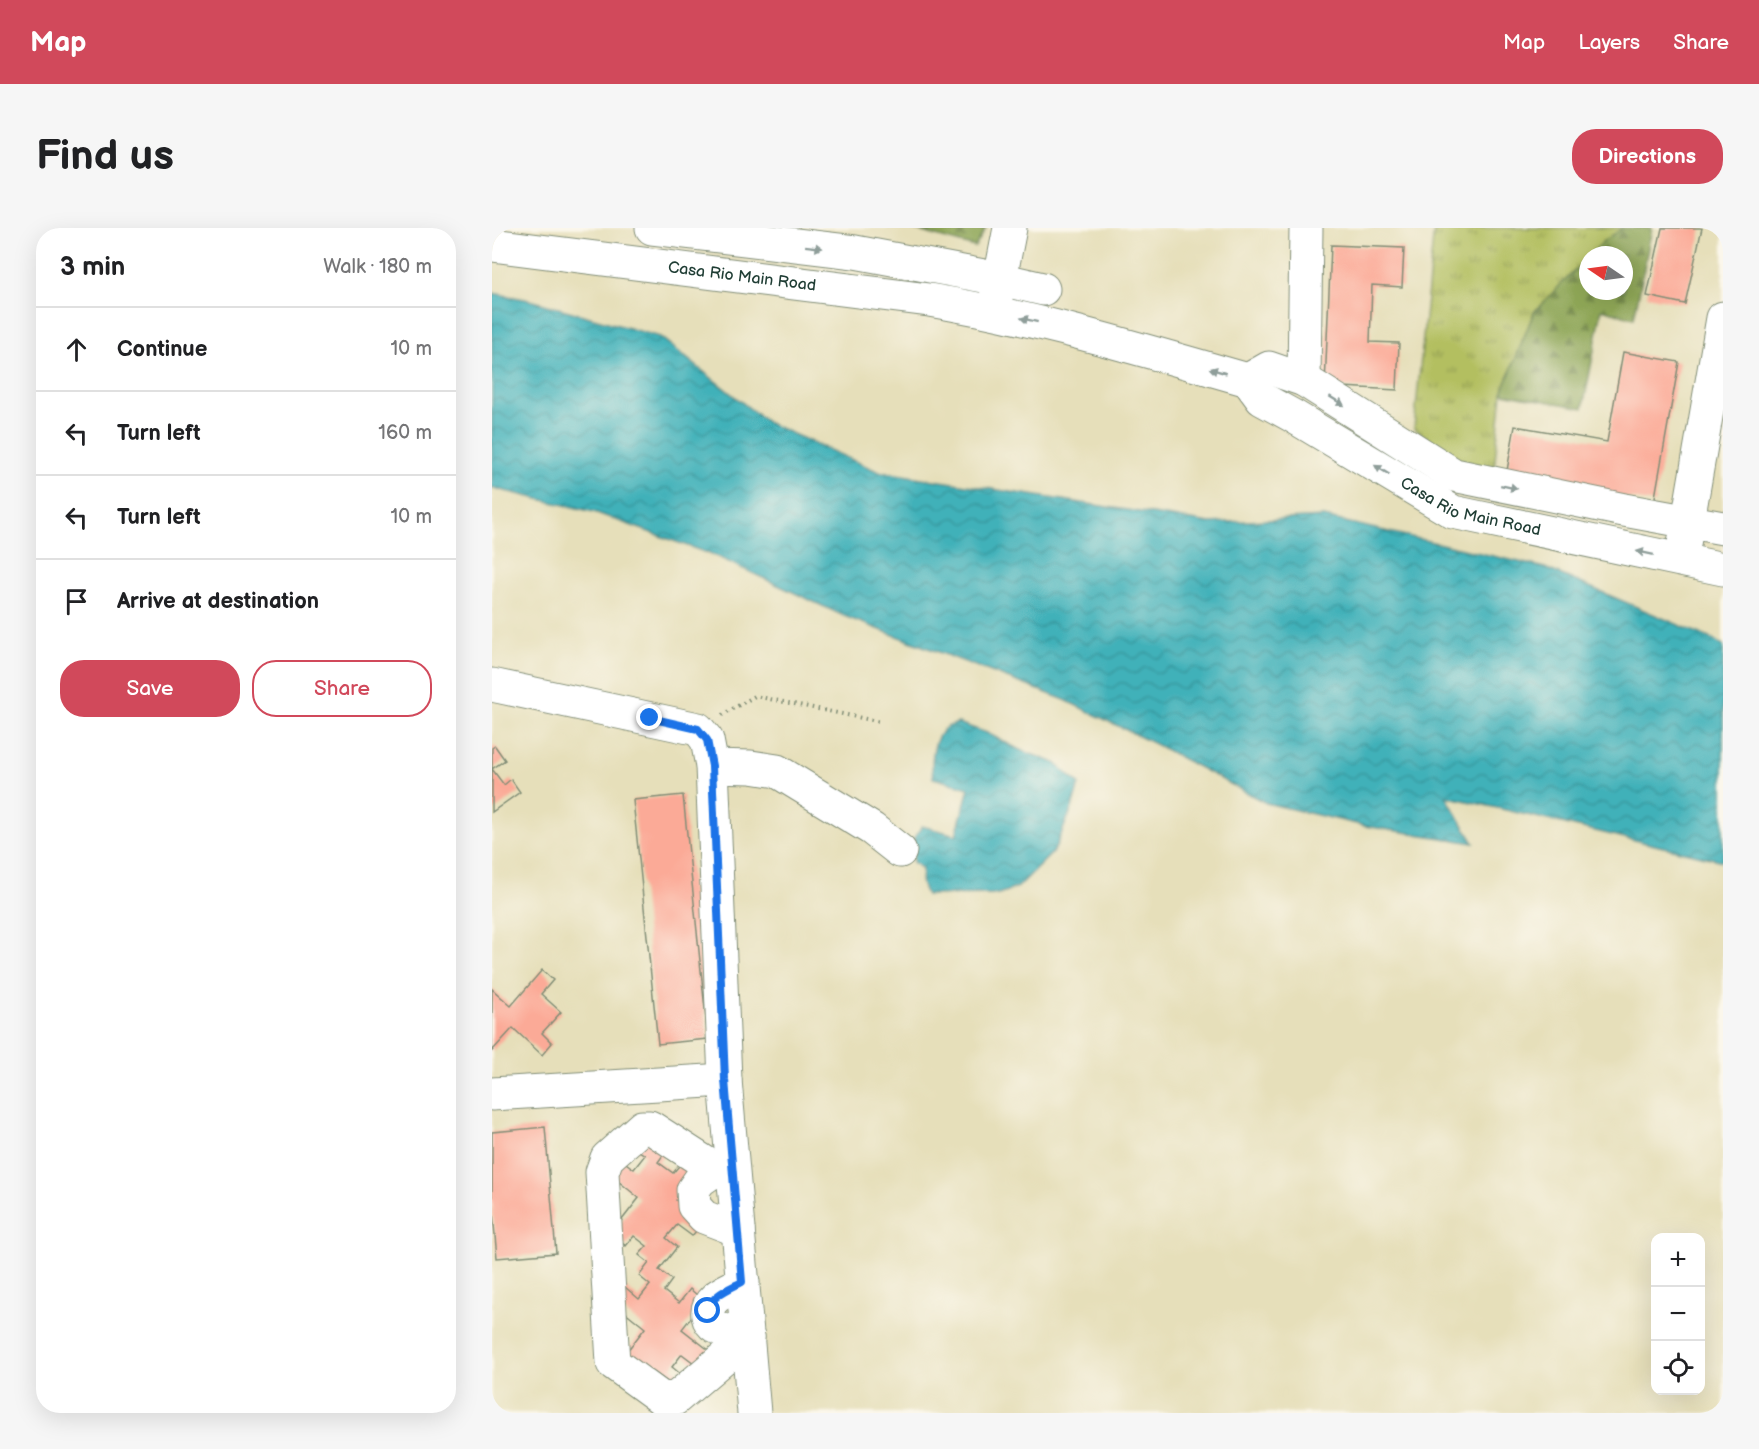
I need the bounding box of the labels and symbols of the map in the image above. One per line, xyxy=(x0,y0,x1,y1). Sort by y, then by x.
one-way arrow xyxy=(805,242,824,252)
north arrow xyxy=(1579,246,1633,300)
street label: Casa Rio Main Road xyxy=(667,258,817,295)
one-way arrow xyxy=(1020,315,1039,325)
one-way arrow xyxy=(1209,366,1227,375)
one-way arrow xyxy=(1329,395,1345,406)
one-way arrow xyxy=(1374,465,1390,476)
street label: Casa Rio Main Road xyxy=(1397,473,1542,540)
one-way arrow xyxy=(1500,483,1519,492)
one-way arrow xyxy=(1635,548,1654,557)
route end xyxy=(636,704,662,730)
route start xyxy=(694,1297,720,1323)

